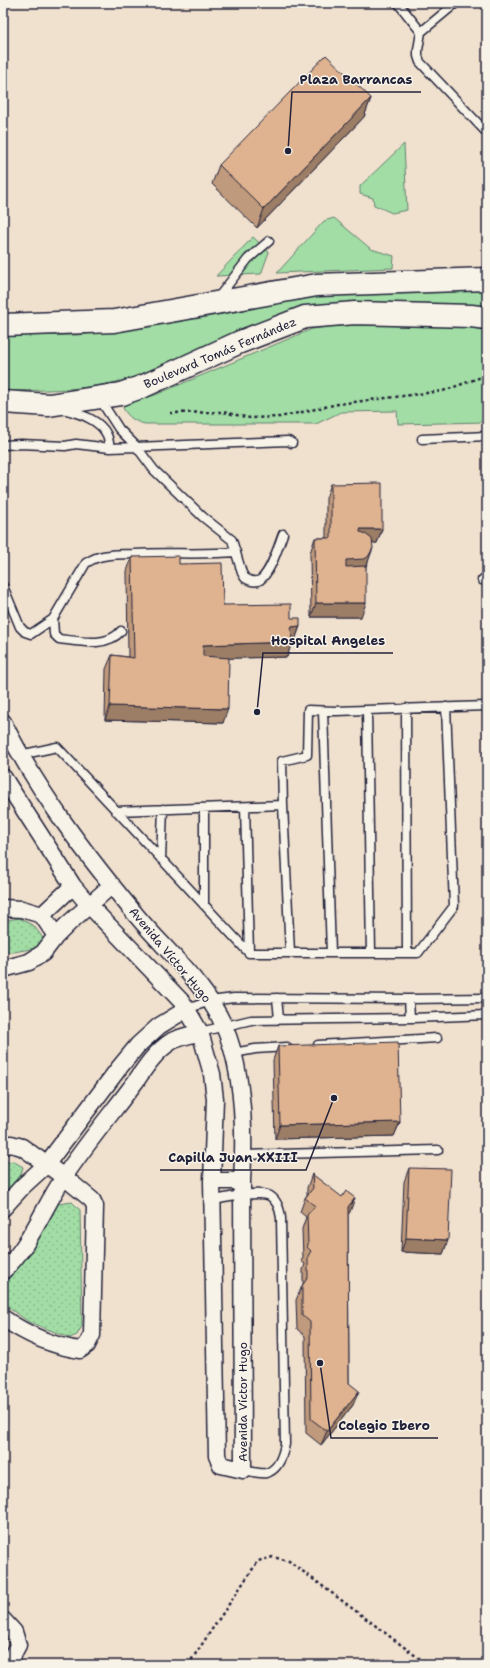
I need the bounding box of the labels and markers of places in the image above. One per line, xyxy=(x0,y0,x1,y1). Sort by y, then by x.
callout: Plaza Barrancas xyxy=(292,67,421,92)
callout: Hospital Angeles xyxy=(263,628,393,653)
callout: Capilla Juan XXIII xyxy=(160,1145,306,1170)
callout: Colegio Ibero xyxy=(331,1413,438,1438)

